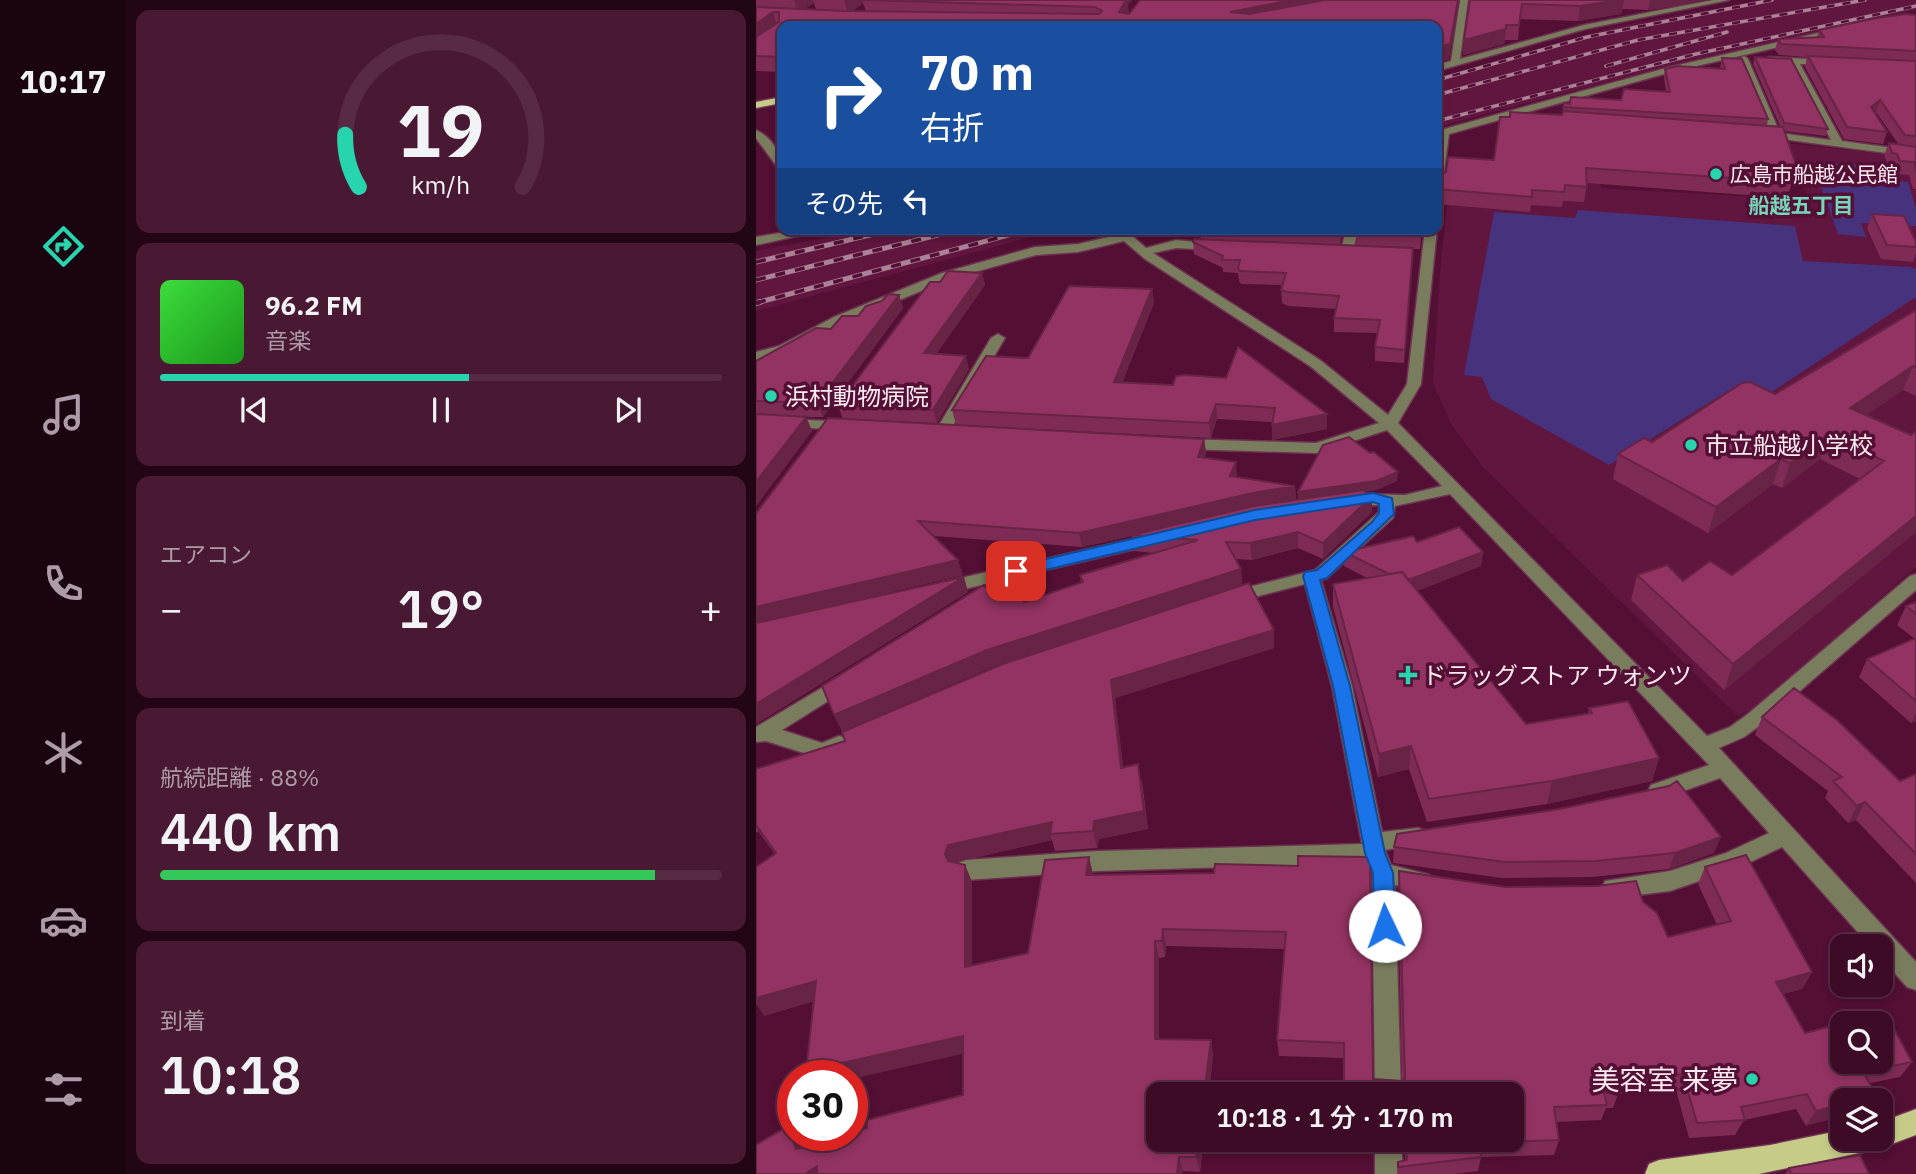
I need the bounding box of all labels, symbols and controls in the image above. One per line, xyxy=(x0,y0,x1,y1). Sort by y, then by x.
text: 70 m xyxy=(920,40,1034,103)
icon: right xyxy=(805,49,896,140)
text: 10:17 xyxy=(19,60,107,102)
text: 19 xyxy=(397,83,485,178)
text: 右折 xyxy=(920,106,984,148)
place label: 広島市船越公民館 xyxy=(1730,160,1898,188)
marker: 広島市船越公民館 xyxy=(1708,166,1724,182)
text: km/h xyxy=(412,168,470,201)
icon: left xyxy=(897,182,935,220)
text: その先 xyxy=(805,186,883,220)
district label: 船越五丁目 xyxy=(1749,191,1854,219)
icon: directions xyxy=(39,222,88,271)
text: 96.2 FM xyxy=(265,288,363,322)
text: 音楽 xyxy=(265,325,311,355)
place label: 浜村動物病院 xyxy=(785,380,929,412)
marker: 浜村動物病院 xyxy=(763,388,779,404)
icon: music xyxy=(39,390,88,439)
icon: previous xyxy=(235,391,273,429)
icon: pause xyxy=(422,391,460,429)
icon: next xyxy=(609,391,647,429)
place label: 市立船越小学校 xyxy=(1705,429,1873,461)
marker: 市立船越小学校 xyxy=(1683,437,1699,453)
text: エアコン xyxy=(160,539,252,569)
pin xyxy=(986,541,1046,601)
icon: arrive xyxy=(997,552,1035,590)
icon: phone xyxy=(39,559,88,608)
text: 19° xyxy=(398,575,484,642)
text: − xyxy=(160,584,183,633)
text: + xyxy=(699,584,722,633)
place label: ドラッグストア ウォンツ xyxy=(1422,659,1692,691)
marker: ドラッグストア ウォンツ xyxy=(1400,667,1416,683)
icon: climate xyxy=(39,728,88,777)
text: 航続距離 · 88% xyxy=(160,762,319,792)
text: 440 km xyxy=(160,798,341,865)
position arrow xyxy=(1348,889,1422,963)
icon: car xyxy=(39,896,88,945)
map controls xyxy=(1830,934,1893,1151)
button: sound xyxy=(1830,934,1893,997)
text: 到着 xyxy=(160,1005,206,1035)
button: search xyxy=(1830,1011,1893,1074)
text: 10:18 xyxy=(160,1041,301,1108)
speed limit sign: 30 xyxy=(777,1060,868,1151)
place label: 美容室 来夢 xyxy=(1591,1061,1738,1098)
icon: filters xyxy=(39,1065,88,1114)
marker: 美容室 来夢 xyxy=(1744,1071,1760,1087)
button: layers xyxy=(1830,1088,1893,1151)
text: 10:18 · 1 分 · 170 m xyxy=(1216,1100,1454,1134)

